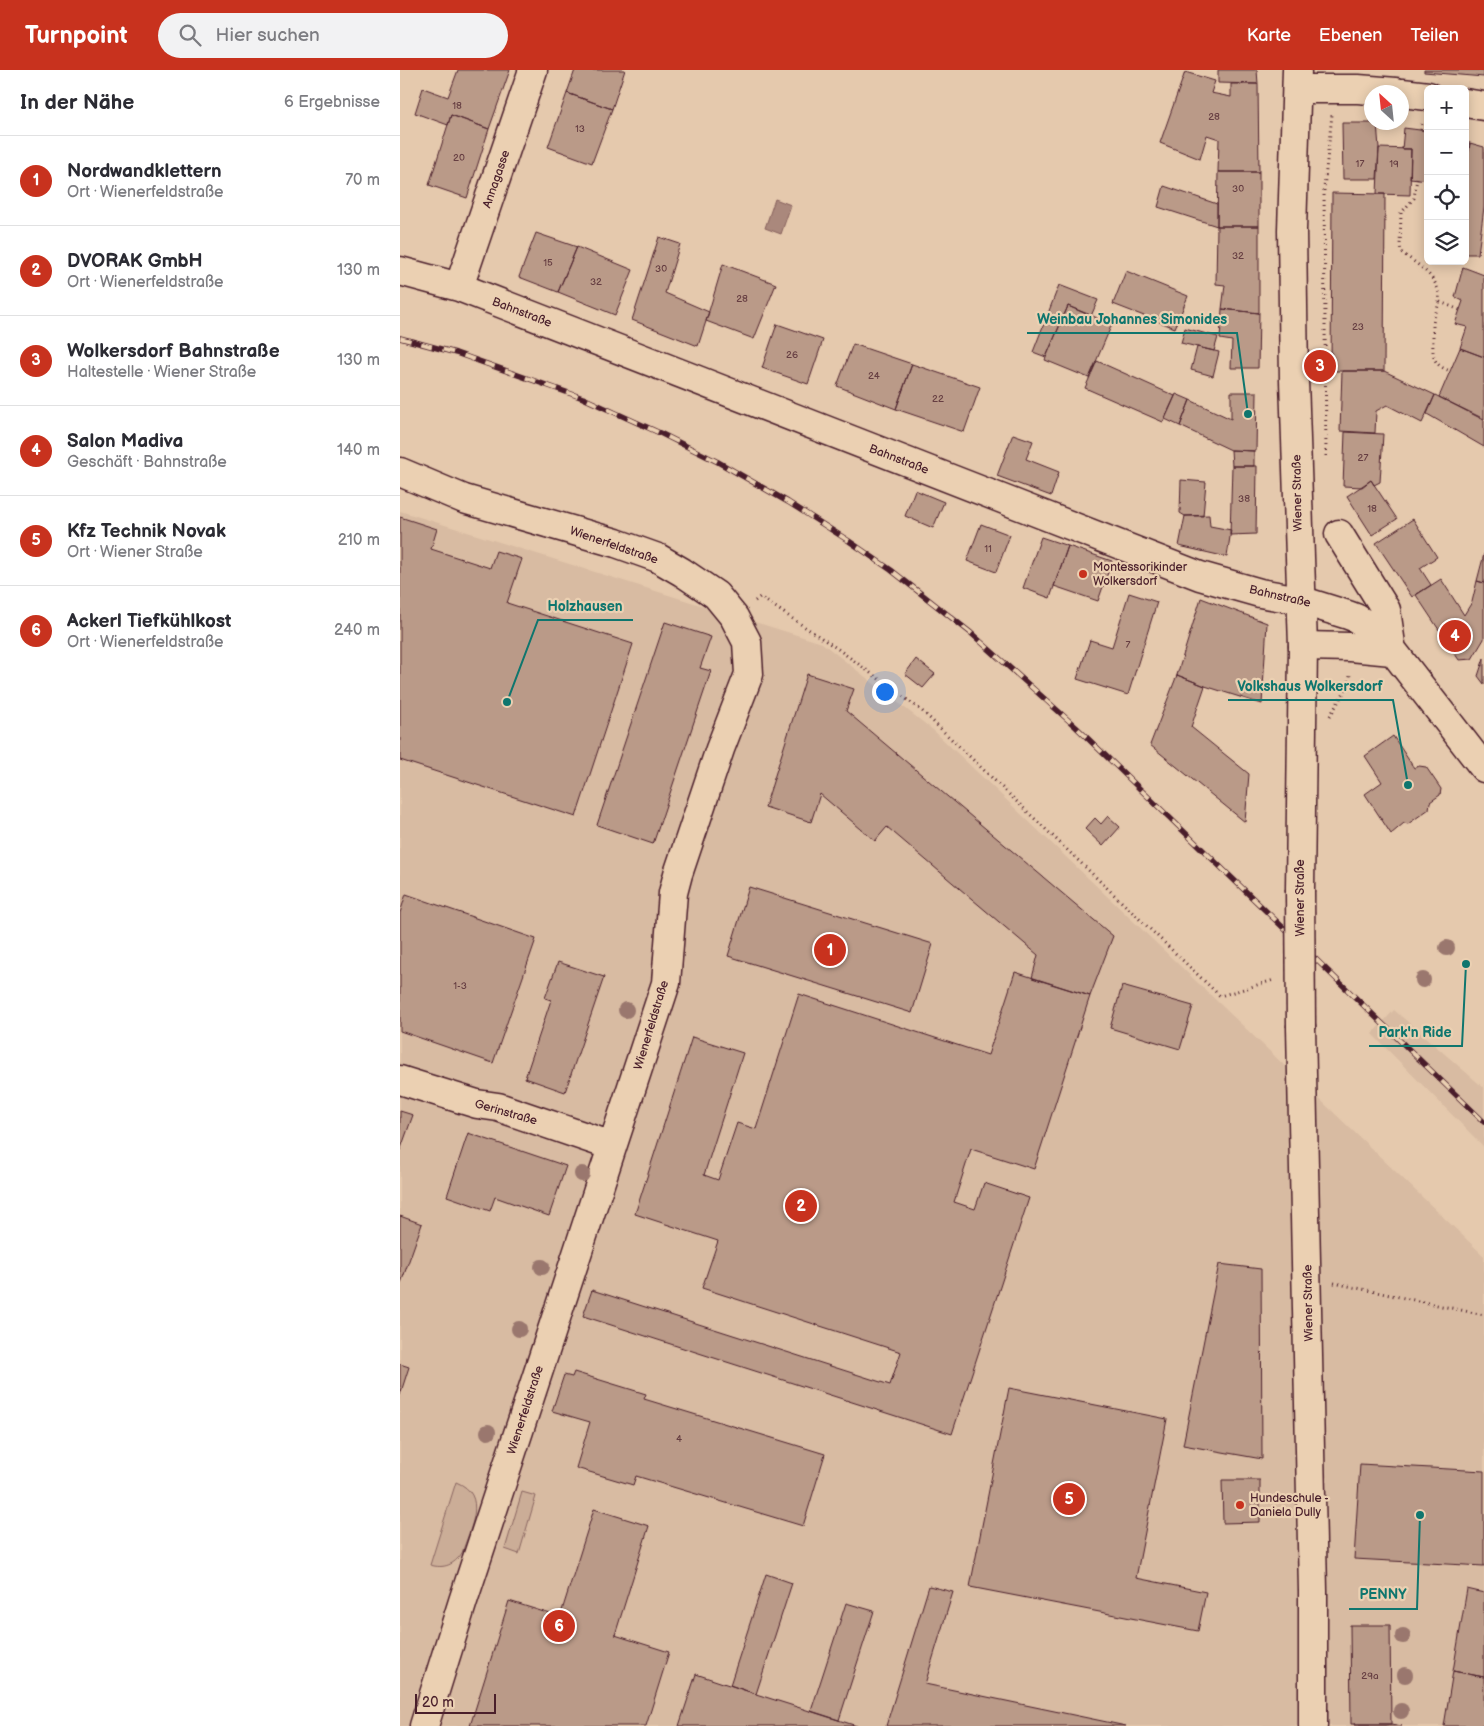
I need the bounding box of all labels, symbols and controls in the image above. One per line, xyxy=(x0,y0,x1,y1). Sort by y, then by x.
search box xyxy=(158,13,508,58)
text: Turnpoint xyxy=(25,21,128,50)
icon: search xyxy=(176,21,204,49)
text: Hier suchen xyxy=(216,24,320,47)
text: Karte xyxy=(1247,25,1291,46)
text: Ebenen xyxy=(1319,25,1382,46)
text: Teilen xyxy=(1410,25,1459,46)
north arrow xyxy=(1364,85,1409,130)
map controls xyxy=(1424,85,1469,265)
button: + xyxy=(1424,85,1469,130)
text: In der Nähe xyxy=(20,90,134,115)
text: 6 Ergebnisse xyxy=(284,93,380,112)
house number: 18 xyxy=(452,100,462,112)
house number: 28 xyxy=(1208,111,1220,123)
house number: 13 xyxy=(575,123,585,135)
button: − xyxy=(1424,130,1469,175)
street label: Annagasse xyxy=(480,148,513,210)
house number: 20 xyxy=(453,152,465,164)
house number: 17 xyxy=(1356,158,1364,170)
house number: 19 xyxy=(1389,158,1399,170)
text: Nordwandklettern xyxy=(67,160,222,183)
text: 1 xyxy=(33,171,39,190)
text: 70 m xyxy=(345,171,380,190)
button: locate xyxy=(1424,175,1469,220)
text: Ort · Wienerfeldstraße xyxy=(67,183,223,202)
house number: 30 xyxy=(1232,183,1244,195)
button: layers xyxy=(1424,220,1469,265)
text: DVORAK GmbH xyxy=(67,250,203,273)
house number: 32 xyxy=(1232,250,1244,262)
house number: 15 xyxy=(543,257,553,269)
text: 2 xyxy=(31,261,41,280)
text: 130 m xyxy=(337,261,380,280)
house number: 30 xyxy=(655,263,667,275)
text: Ort · Wienerfeldstraße xyxy=(67,273,223,292)
house number: 32 xyxy=(590,276,602,288)
house number: 28 xyxy=(736,293,748,305)
street label: Bahnstraße xyxy=(490,294,554,331)
callout: Weinbau Johannes Simonides xyxy=(1027,304,1237,333)
text: Weinbau Johannes Simonides xyxy=(1037,311,1227,328)
house number: 23 xyxy=(1352,321,1364,333)
text: Wolkersdorf Bahnstraße xyxy=(67,340,280,363)
pin: 3 xyxy=(1304,347,1336,385)
house number: 26 xyxy=(786,349,798,361)
text: 3 xyxy=(31,351,41,370)
text: 130 m xyxy=(337,351,380,370)
text: Haltestelle · Wiener Straße xyxy=(67,363,256,382)
house number: 24 xyxy=(868,370,880,382)
house number: 22 xyxy=(932,393,944,405)
text: Salon Madiva xyxy=(67,430,183,453)
text: 4 xyxy=(31,441,41,460)
text: 140 m xyxy=(337,441,380,460)
street label: Bahnstraße xyxy=(867,441,931,478)
house number: 27 xyxy=(1358,452,1368,464)
text: Geschäft · Bahnstraße xyxy=(67,453,227,472)
street label: Wiener Straße xyxy=(1289,454,1306,532)
house number: 38 xyxy=(1238,493,1250,505)
house number: 18 xyxy=(1367,503,1377,515)
text: Kfz Technik Novak xyxy=(67,520,226,543)
street label: Wienerfeldstraße xyxy=(568,523,660,568)
text: 5 xyxy=(31,531,41,550)
text: 210 m xyxy=(338,531,380,550)
text: Ort · Wiener Straße xyxy=(67,543,203,562)
house number: 11 xyxy=(984,543,992,555)
place label: Montessorikinder Wolkersdorf xyxy=(1093,560,1188,589)
marker: Montessorikinder Wolkersdorf xyxy=(1077,568,1089,580)
street label: Bahnstraße xyxy=(1248,582,1312,611)
callout: Holzhausen xyxy=(538,591,633,620)
text: Holzhausen xyxy=(548,598,623,615)
text: Ackerl Tiefkühlkost xyxy=(67,610,231,633)
pin: 4 xyxy=(1439,617,1471,655)
text: 6 xyxy=(31,621,41,640)
text: 240 m xyxy=(334,621,380,640)
text: Ort · Wienerfeldstraße xyxy=(67,633,223,652)
house number: 7 xyxy=(1126,639,1131,651)
callout: Volkshaus Wolkersdorf xyxy=(1228,671,1393,700)
text: Volkshaus Wolkersdorf xyxy=(1237,678,1384,695)
your location xyxy=(872,679,898,705)
street label: Wiener Straße xyxy=(1293,859,1308,937)
pin: 1 xyxy=(814,931,846,969)
street label: Wienerfeldstraße xyxy=(631,979,672,1072)
house number: 1-3 xyxy=(453,980,467,992)
callout: Park'n Ride xyxy=(1369,1017,1462,1046)
text: Park'n Ride xyxy=(1378,1024,1452,1041)
street label: Gerinstraße xyxy=(473,1096,539,1129)
pin: 2 xyxy=(785,1187,817,1225)
street label: Wiener Straße xyxy=(1300,1264,1317,1342)
street label: Wienerfeldstraße xyxy=(504,1364,547,1457)
house number: 4 xyxy=(676,1433,682,1445)
pin: 5 xyxy=(1053,1480,1085,1518)
place label: Hundeschule - Daniela Dully xyxy=(1250,1491,1329,1520)
marker: Hundeschule - Daniela Dully xyxy=(1234,1499,1246,1511)
callout: PENNY xyxy=(1349,1580,1417,1609)
text: PENNY xyxy=(1359,1586,1407,1603)
pin: 6 xyxy=(543,1607,575,1645)
house number: 29a xyxy=(1361,1670,1379,1682)
scale bar xyxy=(415,1691,496,1714)
text: 20 m xyxy=(422,1694,454,1711)

